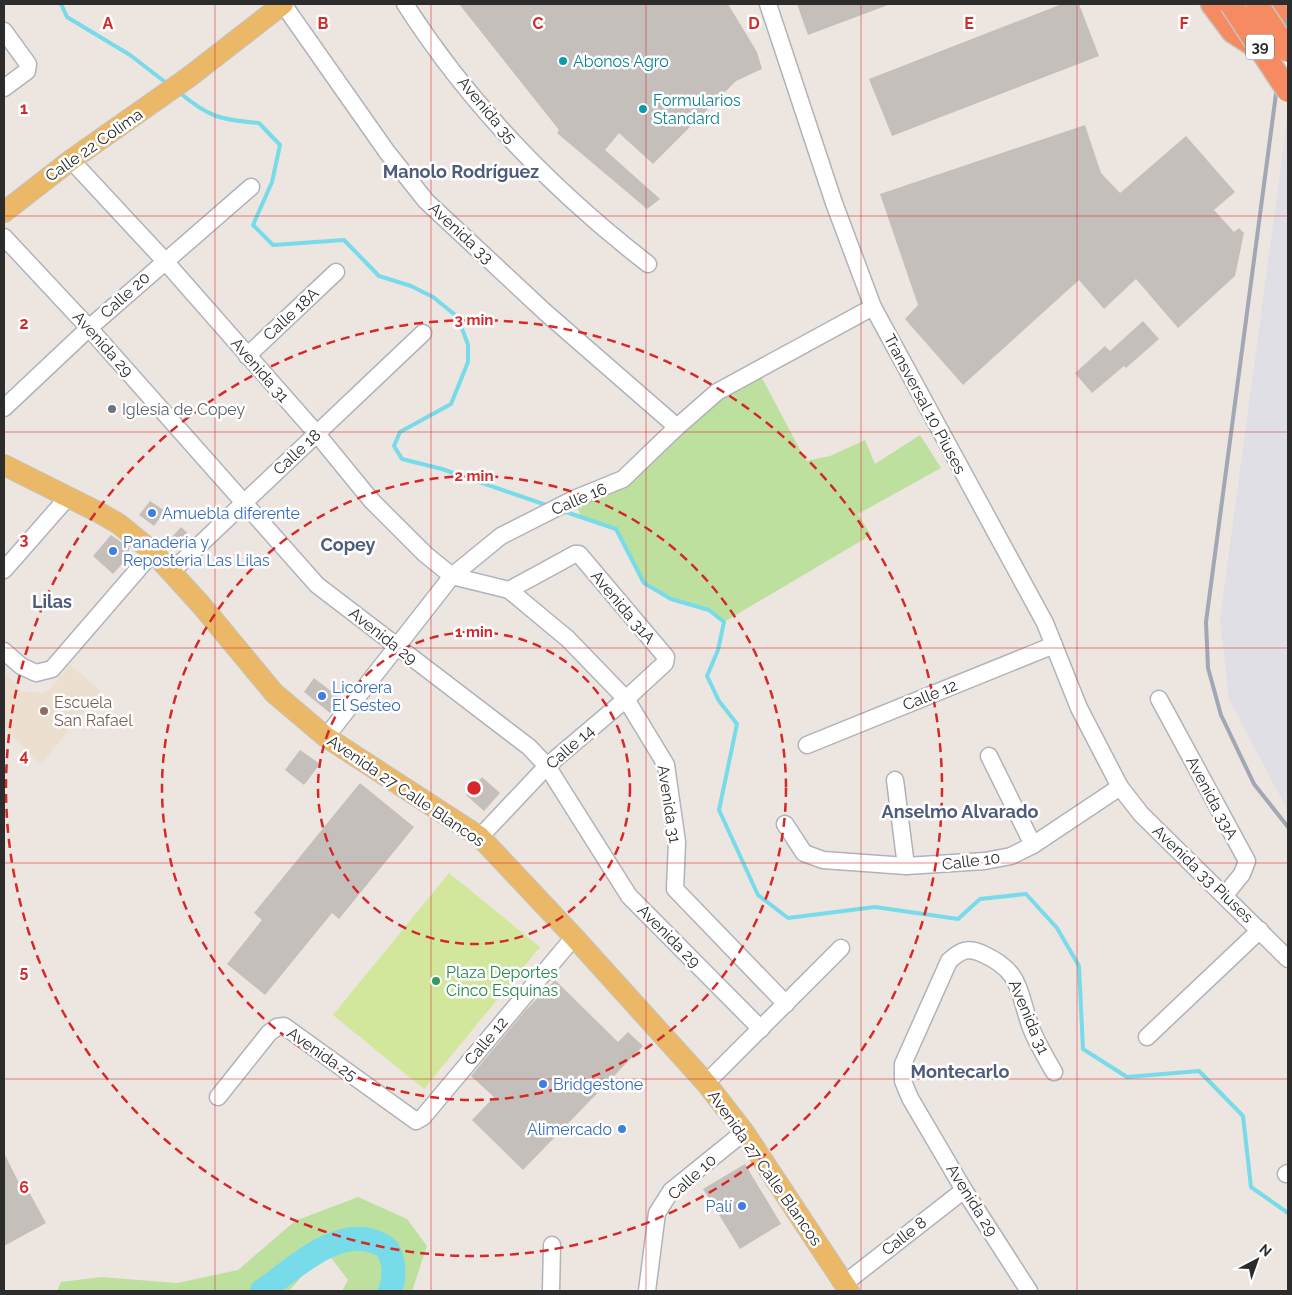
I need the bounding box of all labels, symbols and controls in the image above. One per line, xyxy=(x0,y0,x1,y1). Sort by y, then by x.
text: A xyxy=(103,14,114,33)
text: B xyxy=(318,14,329,33)
text: C xyxy=(533,14,544,33)
text: D xyxy=(748,14,760,33)
text: E xyxy=(964,14,974,33)
text: F xyxy=(1179,14,1189,33)
road number: 39 xyxy=(1246,34,1274,60)
place label: Abonos Agro xyxy=(573,52,669,71)
marker: Abonos Agro xyxy=(557,55,569,67)
street label: Avenida 35 xyxy=(454,73,520,147)
place label: Formularios Standard xyxy=(653,91,741,128)
text: 1 xyxy=(20,99,28,118)
marker: Formularios Standard xyxy=(637,103,649,115)
street label: Calle 22 Colima xyxy=(42,104,146,186)
district label: Manolo Rodríguez xyxy=(383,161,539,182)
street label: Avenida 33 xyxy=(425,199,497,267)
street label: Calle 20 xyxy=(96,268,154,322)
street label: Calle 18A xyxy=(259,283,323,344)
street label: Avenida 29 xyxy=(69,307,137,381)
text: 3 min xyxy=(455,311,493,329)
text: 2 xyxy=(19,314,29,333)
street label: Transversal 10 Piuses xyxy=(880,331,970,477)
street label: Avenida 31 xyxy=(227,334,293,406)
place label: Iglesia de Copey xyxy=(122,400,245,419)
marker: Iglesia de Copey xyxy=(106,403,118,415)
street label: Calle 18 xyxy=(269,425,325,479)
text: 2 min xyxy=(455,467,493,485)
street label: Calle 16 xyxy=(548,479,610,519)
place label: Amuebla diferente xyxy=(162,504,300,523)
marker: Amuebla diferente xyxy=(146,507,158,519)
text: 3 xyxy=(20,530,29,549)
place label: Panadería y Reposteria Las Lilas xyxy=(123,533,270,570)
district label: Copey xyxy=(320,534,376,555)
marker: Panadería y Reposteria Las Lilas xyxy=(107,545,119,557)
street label: Avenida 31A xyxy=(587,567,659,648)
district label: Lilas xyxy=(32,591,72,612)
street label: Avenida 29 xyxy=(345,604,421,668)
text: 1 min xyxy=(455,623,493,641)
street label: Calle 12 xyxy=(900,676,960,714)
place label: Licorera El Sesteo xyxy=(332,678,401,715)
marker: Licorera El Sesteo xyxy=(316,690,328,702)
place label: Escuela San Rafael xyxy=(54,693,133,730)
marker: Escuela San Rafael xyxy=(38,705,50,717)
street label: Calle 14 xyxy=(542,721,598,773)
street label: Avenida 27 Calle Blancos xyxy=(324,731,488,851)
text: 4 xyxy=(19,746,29,765)
street label: Avenida 33A xyxy=(1182,753,1242,843)
street label: Avenida 31 xyxy=(653,764,685,845)
centre of rings xyxy=(465,779,483,797)
district label: Anselmo Alvarado xyxy=(882,801,1038,822)
street label: Avenida 33 Piuses xyxy=(1149,821,1257,927)
street label: Calle 10 xyxy=(941,848,1001,874)
street label: Avenida 29 xyxy=(634,901,704,971)
text: 5 xyxy=(20,962,29,981)
place label: Plaza Deportes Cinco Esquinas xyxy=(446,963,558,1000)
marker: Plaza Deportes Cinco Esquinas xyxy=(430,975,442,987)
street label: Avenida 31 xyxy=(1005,977,1053,1057)
street label: Calle 12 xyxy=(460,1013,512,1069)
street label: Avenida 25 xyxy=(284,1023,361,1085)
district label: Montecarlo xyxy=(911,1061,1009,1082)
place label: Bridgestone xyxy=(553,1075,643,1094)
marker: Bridgestone xyxy=(537,1078,549,1090)
street label: Avenida 27 Calle Blancos xyxy=(704,1087,826,1250)
place label: Alimercado xyxy=(527,1120,612,1139)
marker: Alimercado xyxy=(616,1123,628,1135)
street label: Calle 10 xyxy=(664,1150,720,1204)
street label: Avenida 29 xyxy=(942,1161,1002,1239)
text: 6 xyxy=(19,1178,29,1197)
place label: Palí xyxy=(706,1197,733,1216)
marker: Palí xyxy=(736,1200,748,1212)
street label: Calle 8 xyxy=(878,1213,930,1259)
north arrow xyxy=(1232,1235,1282,1285)
text: N xyxy=(1256,1241,1275,1260)

